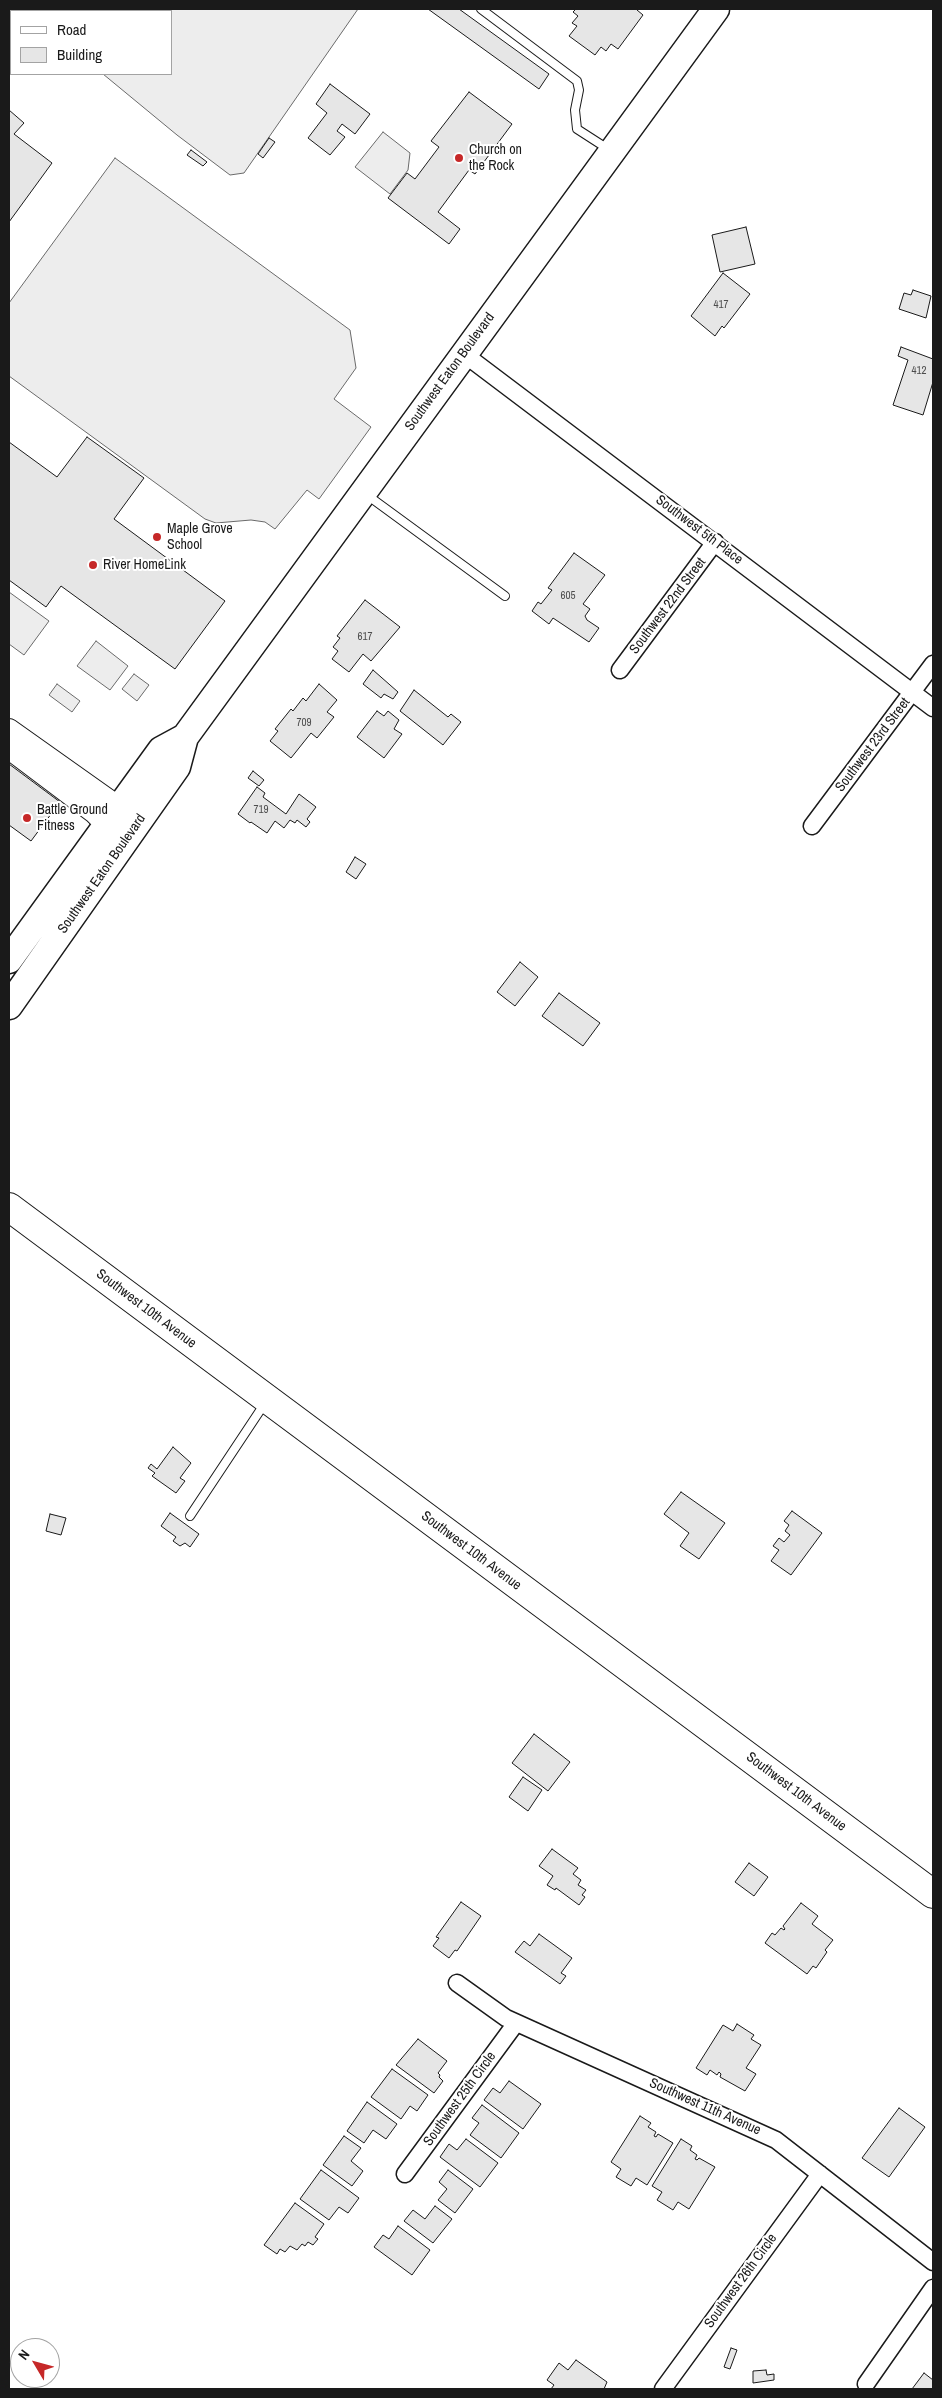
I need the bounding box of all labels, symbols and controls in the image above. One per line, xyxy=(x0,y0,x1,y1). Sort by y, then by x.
legend xyxy=(10,10,172,75)
text: Road xyxy=(57,19,86,40)
text: Building xyxy=(57,44,102,65)
place label: Church on the Rock xyxy=(469,142,522,174)
marker: Church on the Rock xyxy=(453,152,465,164)
house number: 417 xyxy=(713,298,729,312)
street label: Southwest Eaton Boulevard xyxy=(402,310,498,434)
house number: 412 xyxy=(911,364,927,378)
street label: Southwest 5th Place xyxy=(652,492,746,568)
place label: Maple Grove School xyxy=(167,521,233,554)
marker: Maple Grove School xyxy=(151,531,163,543)
street label: Southwest 22nd Street xyxy=(626,555,710,657)
place label: River HomeLink xyxy=(103,557,186,573)
marker: River HomeLink xyxy=(87,559,99,571)
house number: 605 xyxy=(560,589,576,603)
house number: 617 xyxy=(357,630,373,644)
street label: Southwest 23rd Street xyxy=(832,695,914,795)
house number: 709 xyxy=(296,716,312,730)
place label: Battle Ground Fitness xyxy=(37,802,108,834)
house number: 719 xyxy=(253,803,269,817)
street label: Southwest Eaton Boulevard xyxy=(54,811,150,937)
marker: Battle Ground Fitness xyxy=(21,812,33,824)
street label: Southwest 10th Avenue xyxy=(93,1266,199,1352)
street label: Southwest 10th Avenue xyxy=(418,1508,524,1594)
street label: Southwest 10th Avenue xyxy=(743,1749,849,1835)
street label: Southwest 25th Circle xyxy=(420,2049,500,2149)
street label: Southwest 11th Avenue xyxy=(647,2075,763,2139)
street label: Southwest 26th Circle xyxy=(701,2231,781,2331)
north arrow xyxy=(10,2338,60,2388)
text: N xyxy=(14,2346,33,2363)

